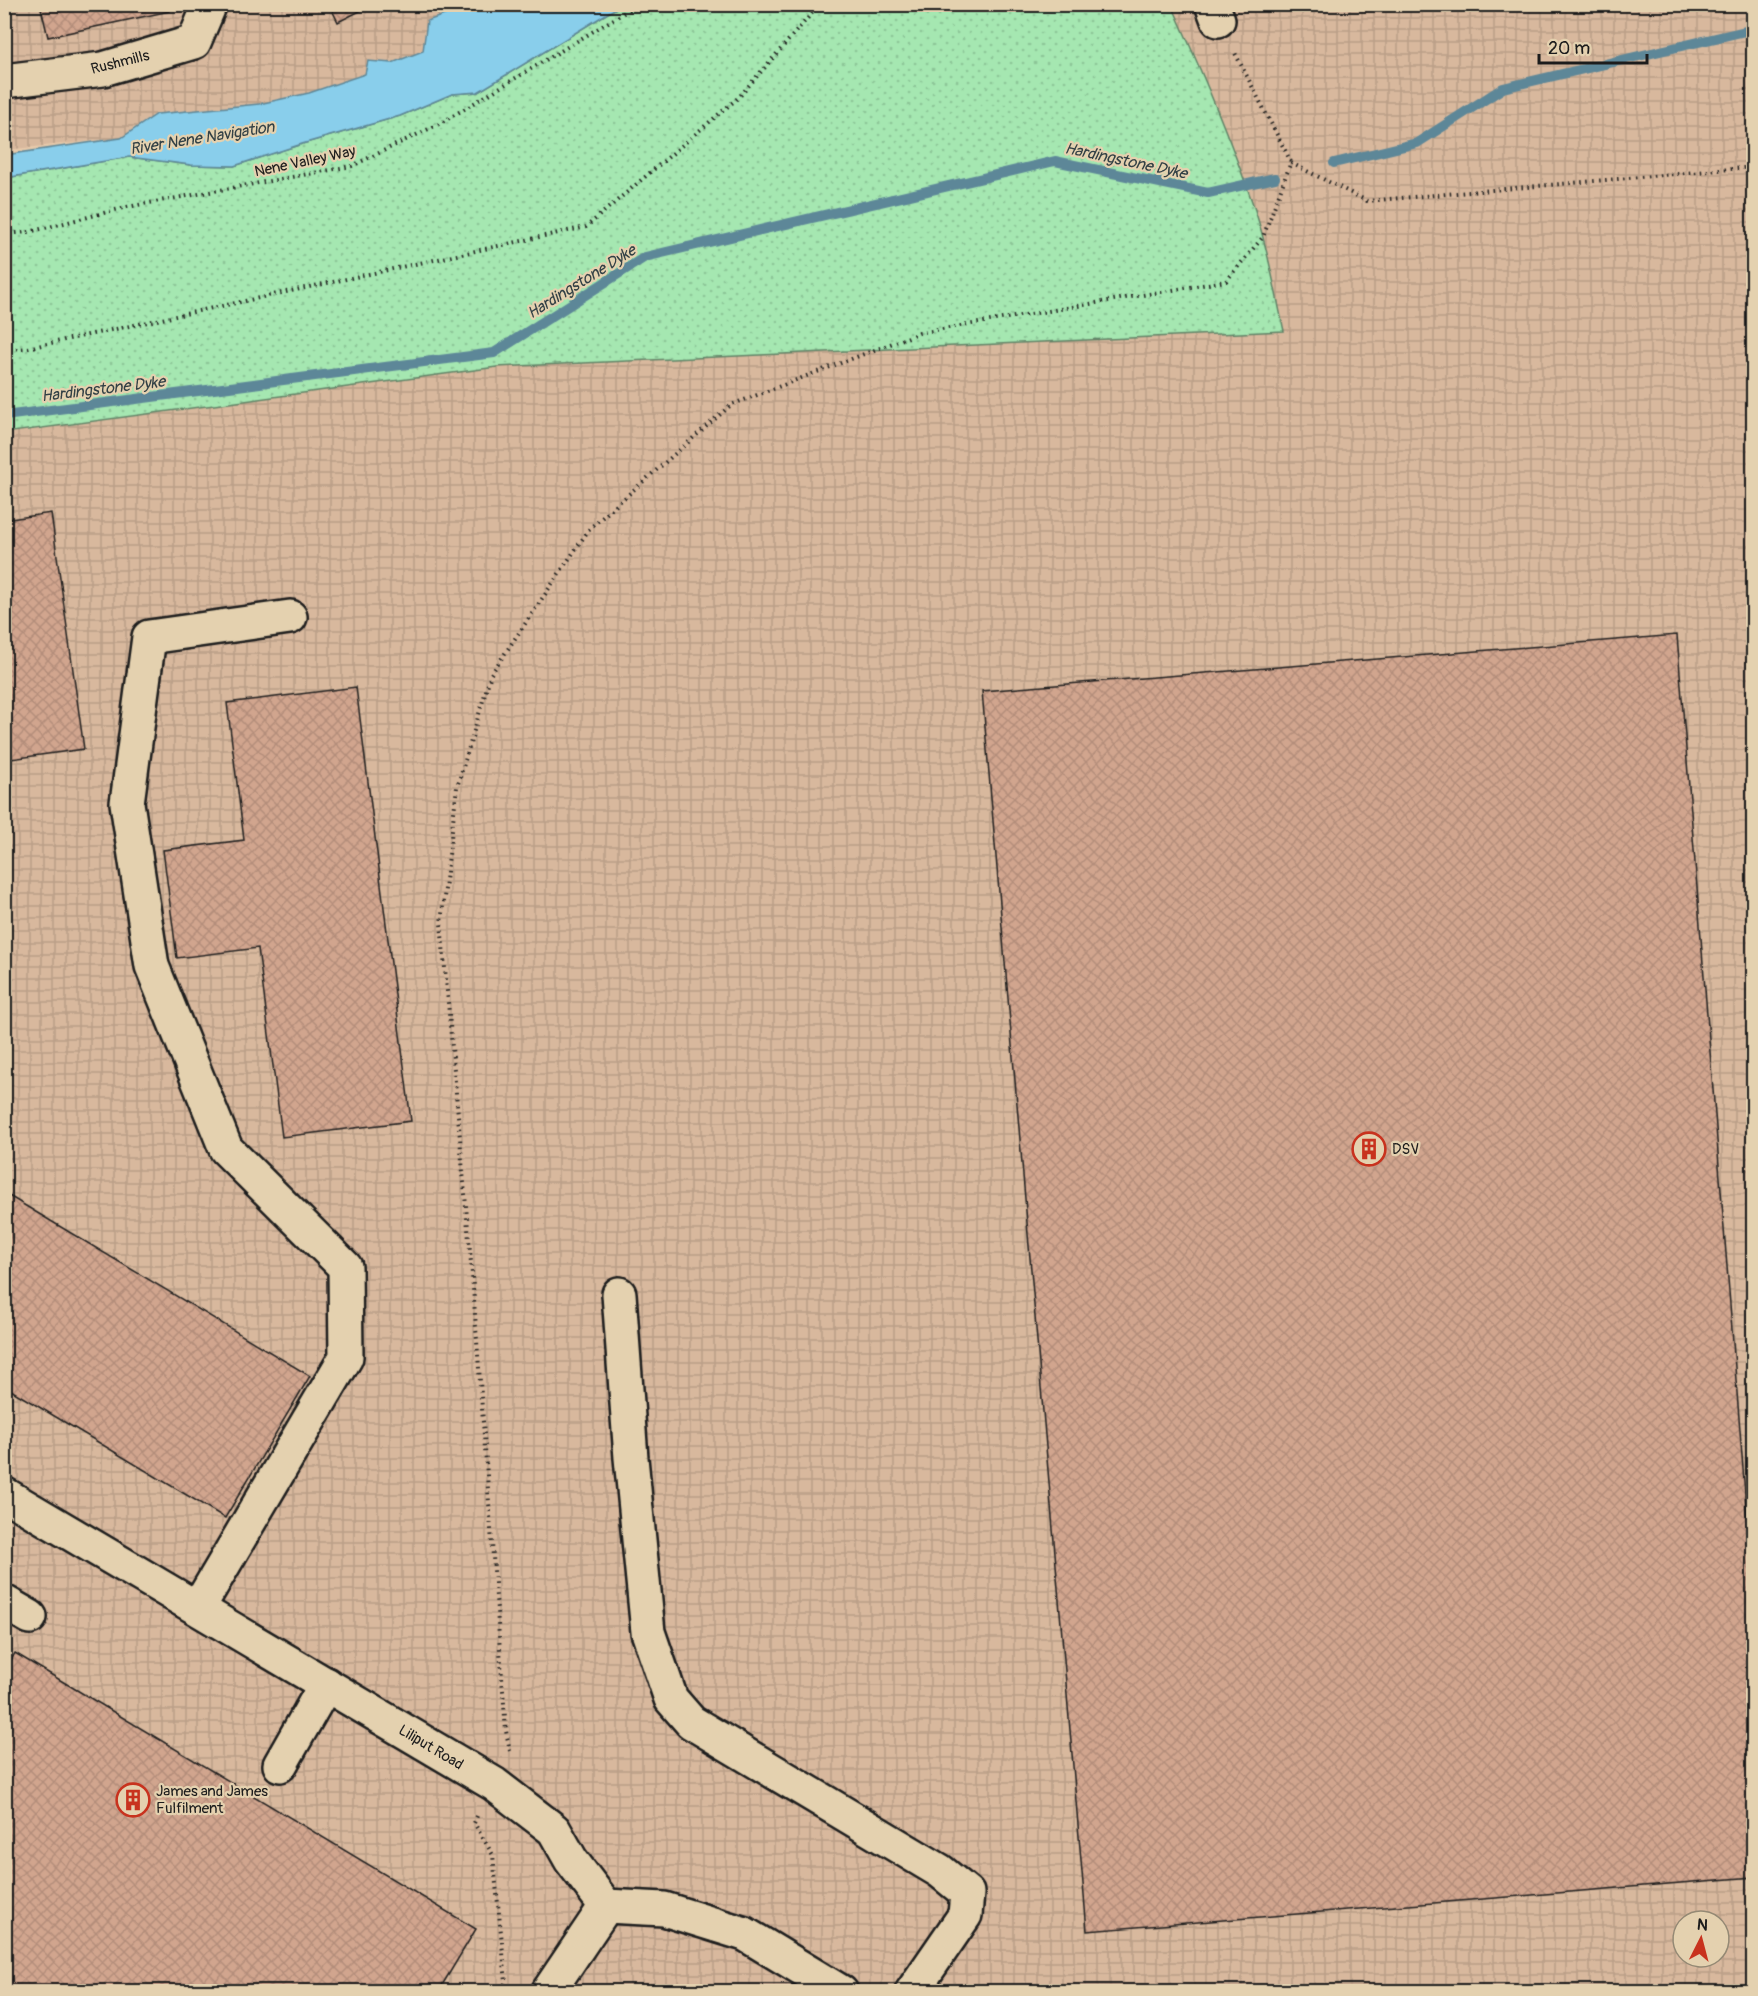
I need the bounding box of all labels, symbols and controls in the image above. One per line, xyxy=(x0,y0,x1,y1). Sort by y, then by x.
scale bar xyxy=(1539,27,1647,65)
text: 20 m xyxy=(1548,37,1590,60)
street label: Rushmills xyxy=(89,46,152,79)
water label: River Nene Navigation xyxy=(129,117,277,159)
water label: Hardingstone Dyke xyxy=(1063,138,1191,184)
street label: Nene Valley Way xyxy=(253,141,358,181)
water label: Hardingstone Dyke xyxy=(523,239,641,323)
water label: Hardingstone Dyke xyxy=(40,371,168,407)
building icon: DSV xyxy=(1351,1131,1387,1167)
place label: DSV xyxy=(1392,1140,1419,1159)
street label: Liliput Road xyxy=(395,1721,467,1774)
building icon: James and James Fulfilment xyxy=(115,1782,151,1818)
place label: James and James Fulfilment xyxy=(156,1782,268,1818)
north arrow xyxy=(1671,1909,1731,1969)
text: N xyxy=(1696,1915,1709,1936)

